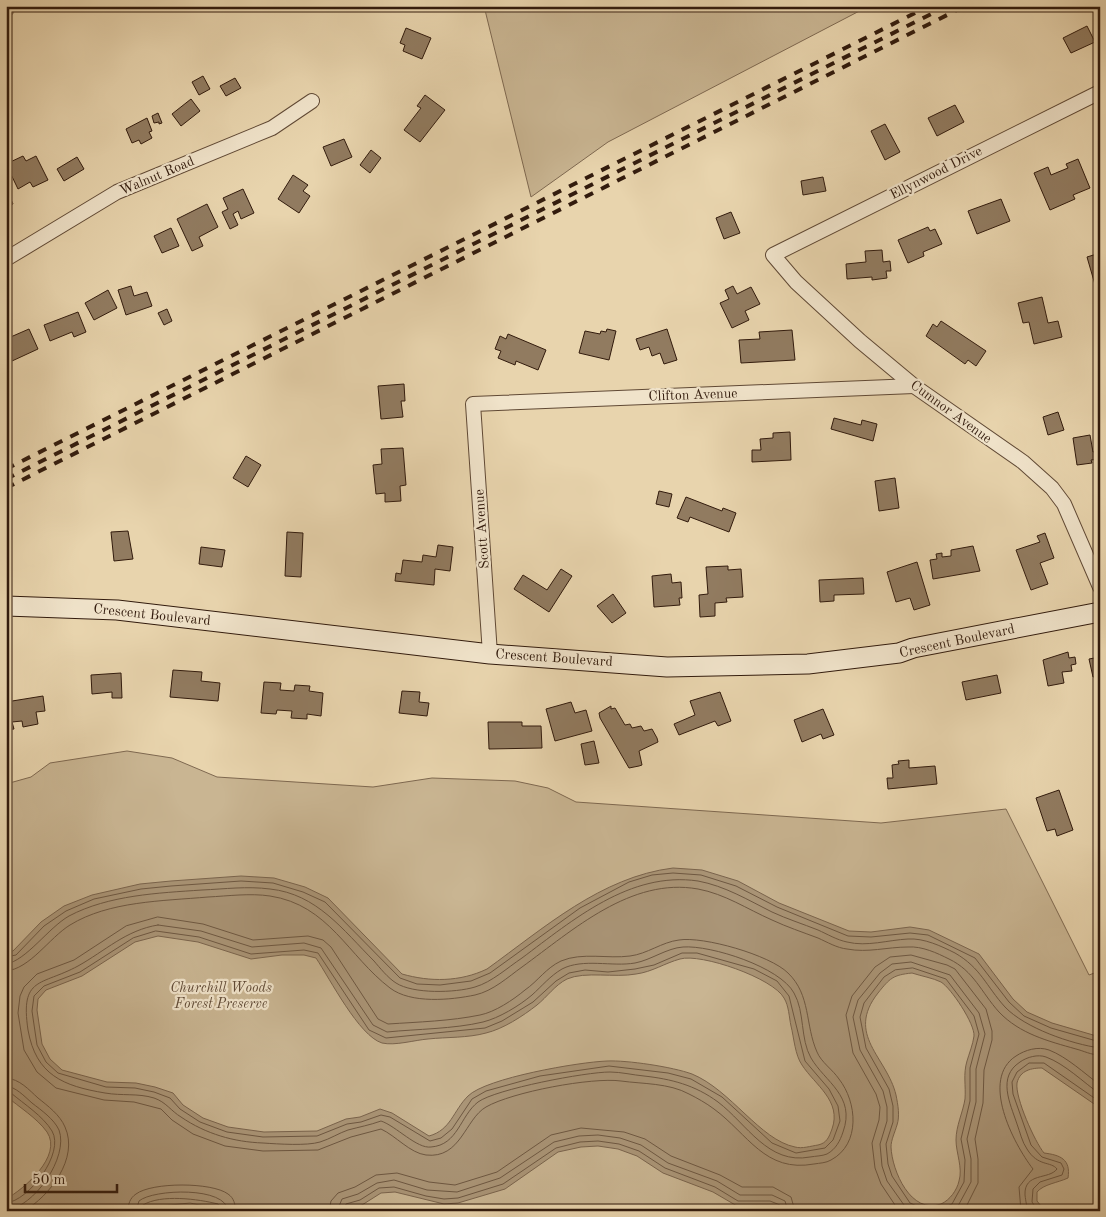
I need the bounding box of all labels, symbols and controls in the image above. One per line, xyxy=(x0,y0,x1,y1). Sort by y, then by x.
street label: Ellynwood Drive xyxy=(888,144,984,202)
street label: Walnut Road xyxy=(118,154,196,198)
street label: Cumnor Avenue xyxy=(908,378,994,446)
street label: Clifton Avenue xyxy=(648,386,738,404)
street label: Scott Avenue xyxy=(472,489,492,569)
street label: Crescent Boulevard xyxy=(93,602,211,628)
street label: Crescent Boulevard xyxy=(898,622,1016,660)
street label: Crescent Boulevard xyxy=(495,647,613,669)
park label: Churchill Woods Forest Preserve xyxy=(170,981,272,1011)
scale bar xyxy=(25,1162,118,1194)
text: 50 m xyxy=(32,1173,66,1188)

